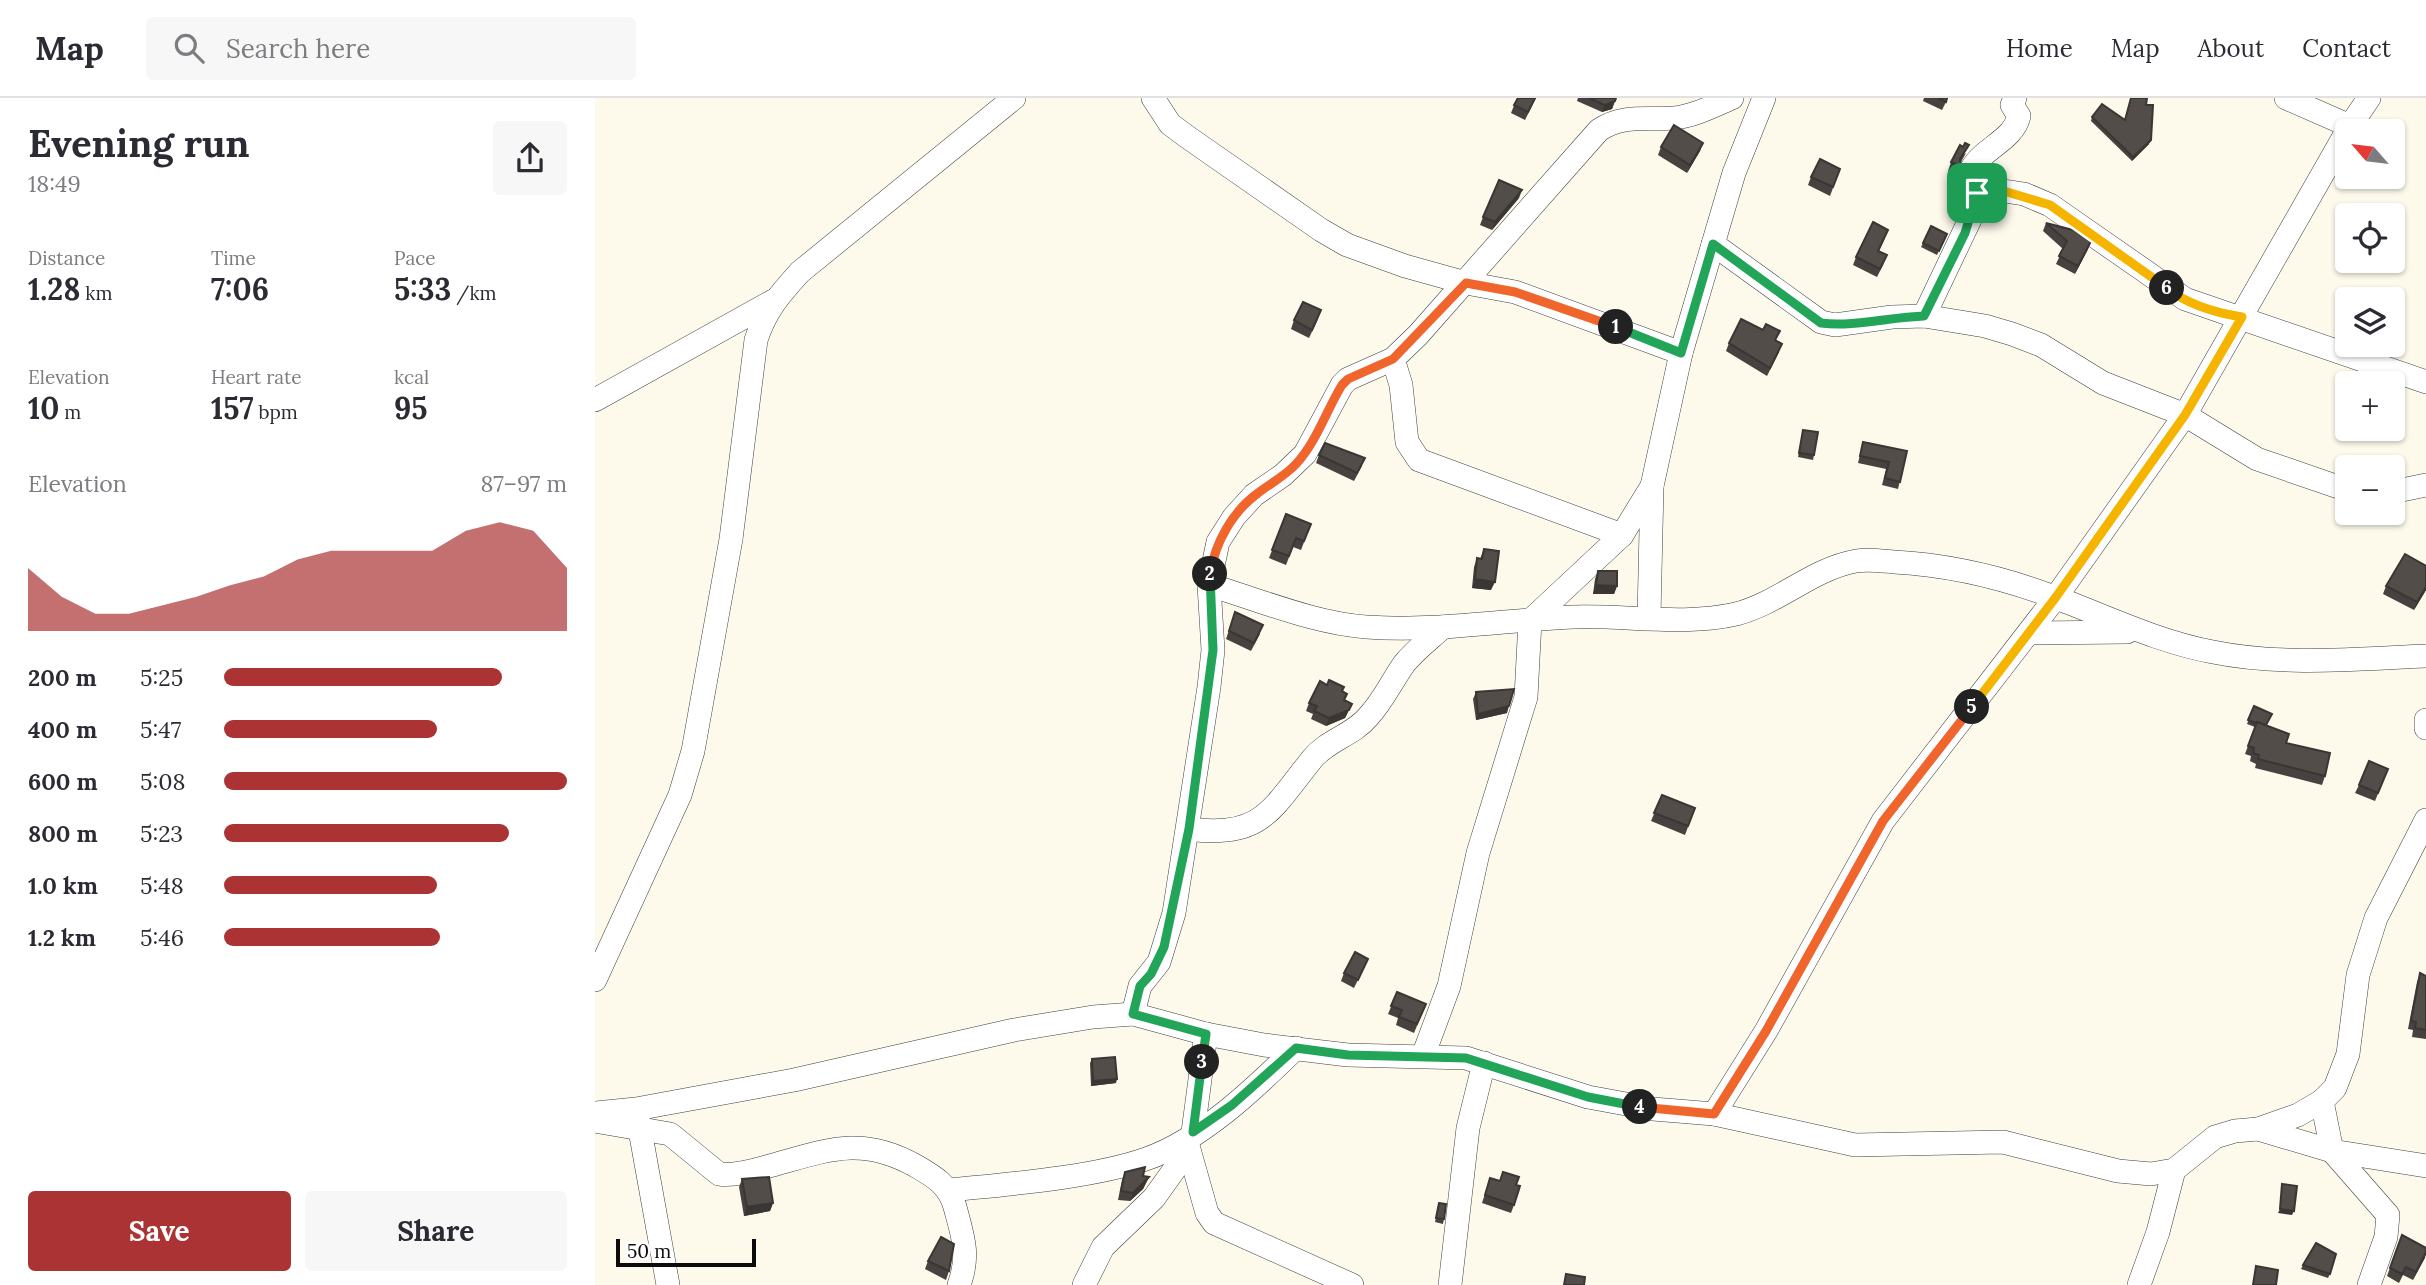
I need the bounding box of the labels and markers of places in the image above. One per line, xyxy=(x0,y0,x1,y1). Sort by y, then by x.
pin xyxy=(1947,163,2007,223)
pin: 6 xyxy=(2149,270,2185,306)
pin: 1 xyxy=(1599,310,1633,344)
pin: 2 xyxy=(1193,556,1227,592)
pin: 5 xyxy=(1955,690,1989,724)
pin: 3 xyxy=(1185,1044,1219,1080)
pin: 4 xyxy=(1623,1090,1657,1124)

